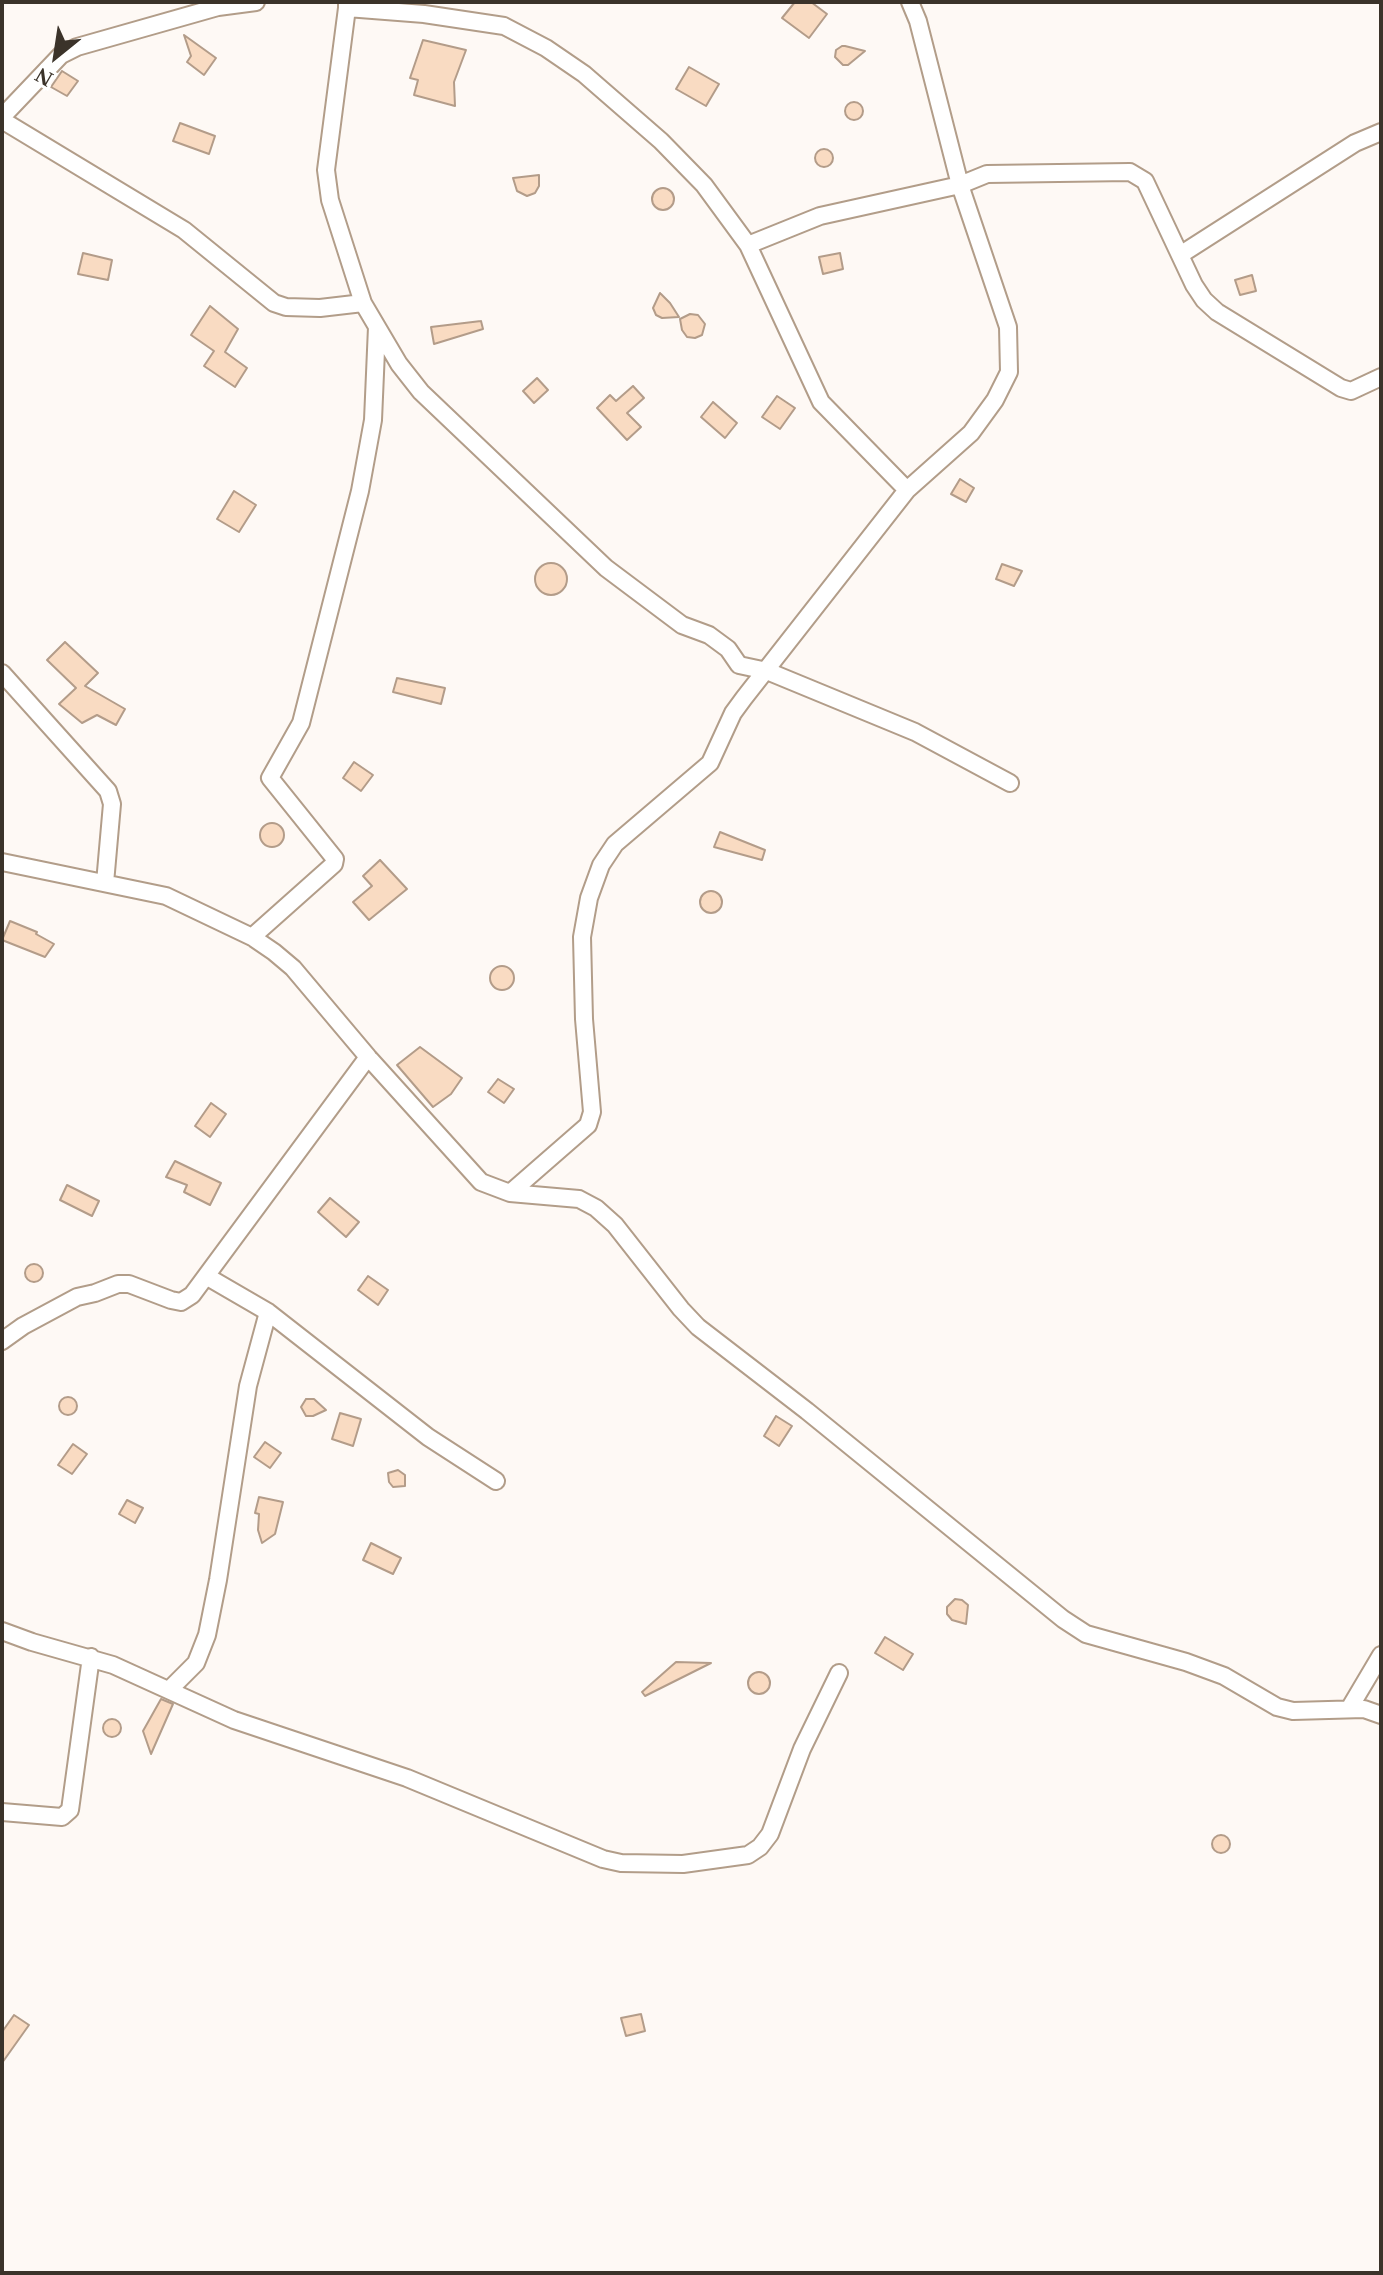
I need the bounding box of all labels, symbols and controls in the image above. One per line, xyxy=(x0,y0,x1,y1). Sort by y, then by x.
north arrow xyxy=(16,16,96,96)
text: N xyxy=(31,62,57,92)

